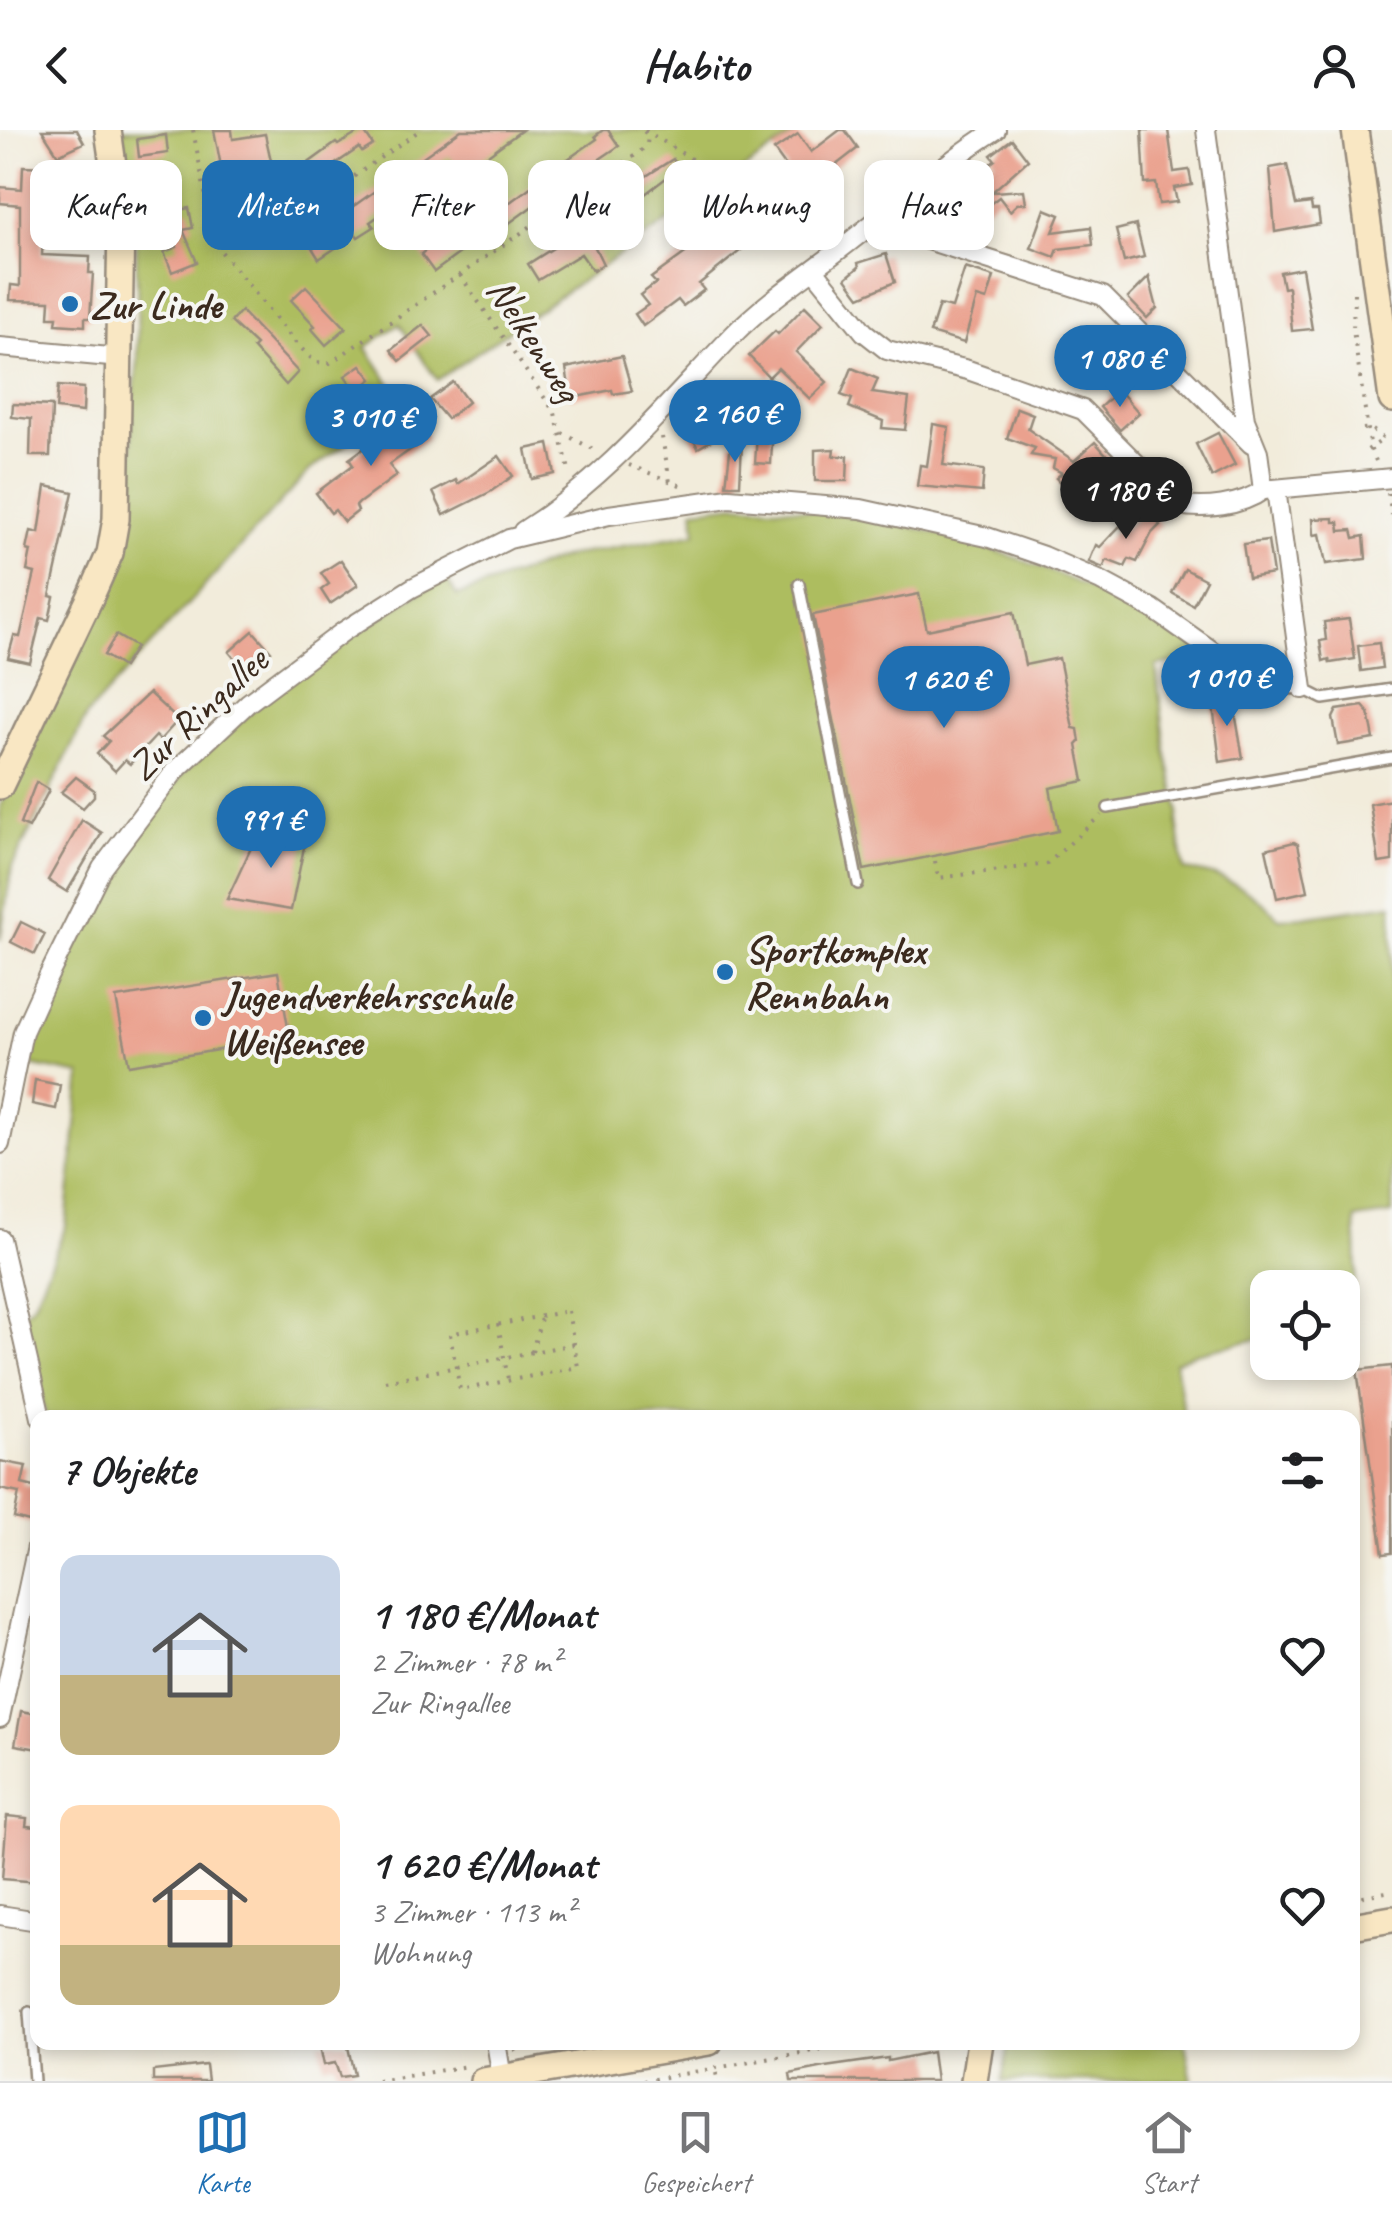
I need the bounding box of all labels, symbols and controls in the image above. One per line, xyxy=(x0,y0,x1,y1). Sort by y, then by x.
text: Habito xyxy=(643,37,749,94)
icon: back xyxy=(30,38,85,93)
icon: person xyxy=(1307,38,1362,93)
chip: Kaufen xyxy=(30,160,182,250)
chip: Mieten xyxy=(202,160,354,250)
chip: Filter xyxy=(374,160,508,250)
chip: Neu xyxy=(528,160,644,250)
chip: Wohnung xyxy=(664,160,844,250)
chip: Haus xyxy=(864,160,994,250)
street label: Nelkenweg xyxy=(476,268,594,413)
place label: Zur Linde xyxy=(90,280,224,330)
marker: Zur Linde xyxy=(59,293,81,315)
pin: 1 080 € xyxy=(1028,325,1212,410)
text: 1 080 € xyxy=(1076,337,1164,378)
pin: 2 160 € xyxy=(643,380,827,465)
pin: 3 010 € xyxy=(279,384,463,469)
text: 2 160 € xyxy=(691,392,779,433)
text: 3 010 € xyxy=(327,396,415,437)
pin: 1 180 € xyxy=(1034,457,1218,542)
text: 1 180 € xyxy=(1082,469,1170,510)
street label: Zur Ringallee xyxy=(117,634,281,791)
pin: 1 010 € xyxy=(1135,644,1319,729)
pin: 1 620 € xyxy=(852,646,1036,731)
text: 1 010 € xyxy=(1183,656,1271,697)
text: 1 620 € xyxy=(900,658,988,699)
pin: 991 € xyxy=(201,786,341,871)
text: 991 € xyxy=(239,798,303,839)
place label: Sportkomplex Rennbahn xyxy=(745,925,929,1021)
marker: Sportkomplex Rennbahn xyxy=(714,961,736,983)
place label: Jugendverkehrsschule Weißensee xyxy=(220,971,514,1067)
marker: Jugendverkehrsschule Weißensee xyxy=(192,1007,214,1029)
map controls xyxy=(1250,1270,1360,1380)
button: locate xyxy=(1250,1270,1360,1380)
icon: filters xyxy=(1275,1443,1330,1498)
text: 7 Objekte xyxy=(60,1444,195,1497)
text: 1 180 €/Monat xyxy=(370,1588,595,1641)
icon: home xyxy=(140,1595,260,1715)
icon: heart xyxy=(1275,1628,1330,1683)
text: 2 Zimmer · 78 m² xyxy=(370,1641,560,1682)
text: Zur Ringallee xyxy=(370,1682,509,1723)
text: 1 620 €/Monat xyxy=(370,1838,596,1891)
icon: home xyxy=(140,1845,260,1965)
icon: heart xyxy=(1275,1878,1330,1933)
text: 3 Zimmer · 113 m² xyxy=(370,1891,575,1932)
text: Wohnung xyxy=(370,1932,471,1973)
tab: Karte xyxy=(195,2105,250,2200)
tab: Gespeichert xyxy=(641,2105,751,2200)
tab: Start xyxy=(1141,2105,1197,2200)

